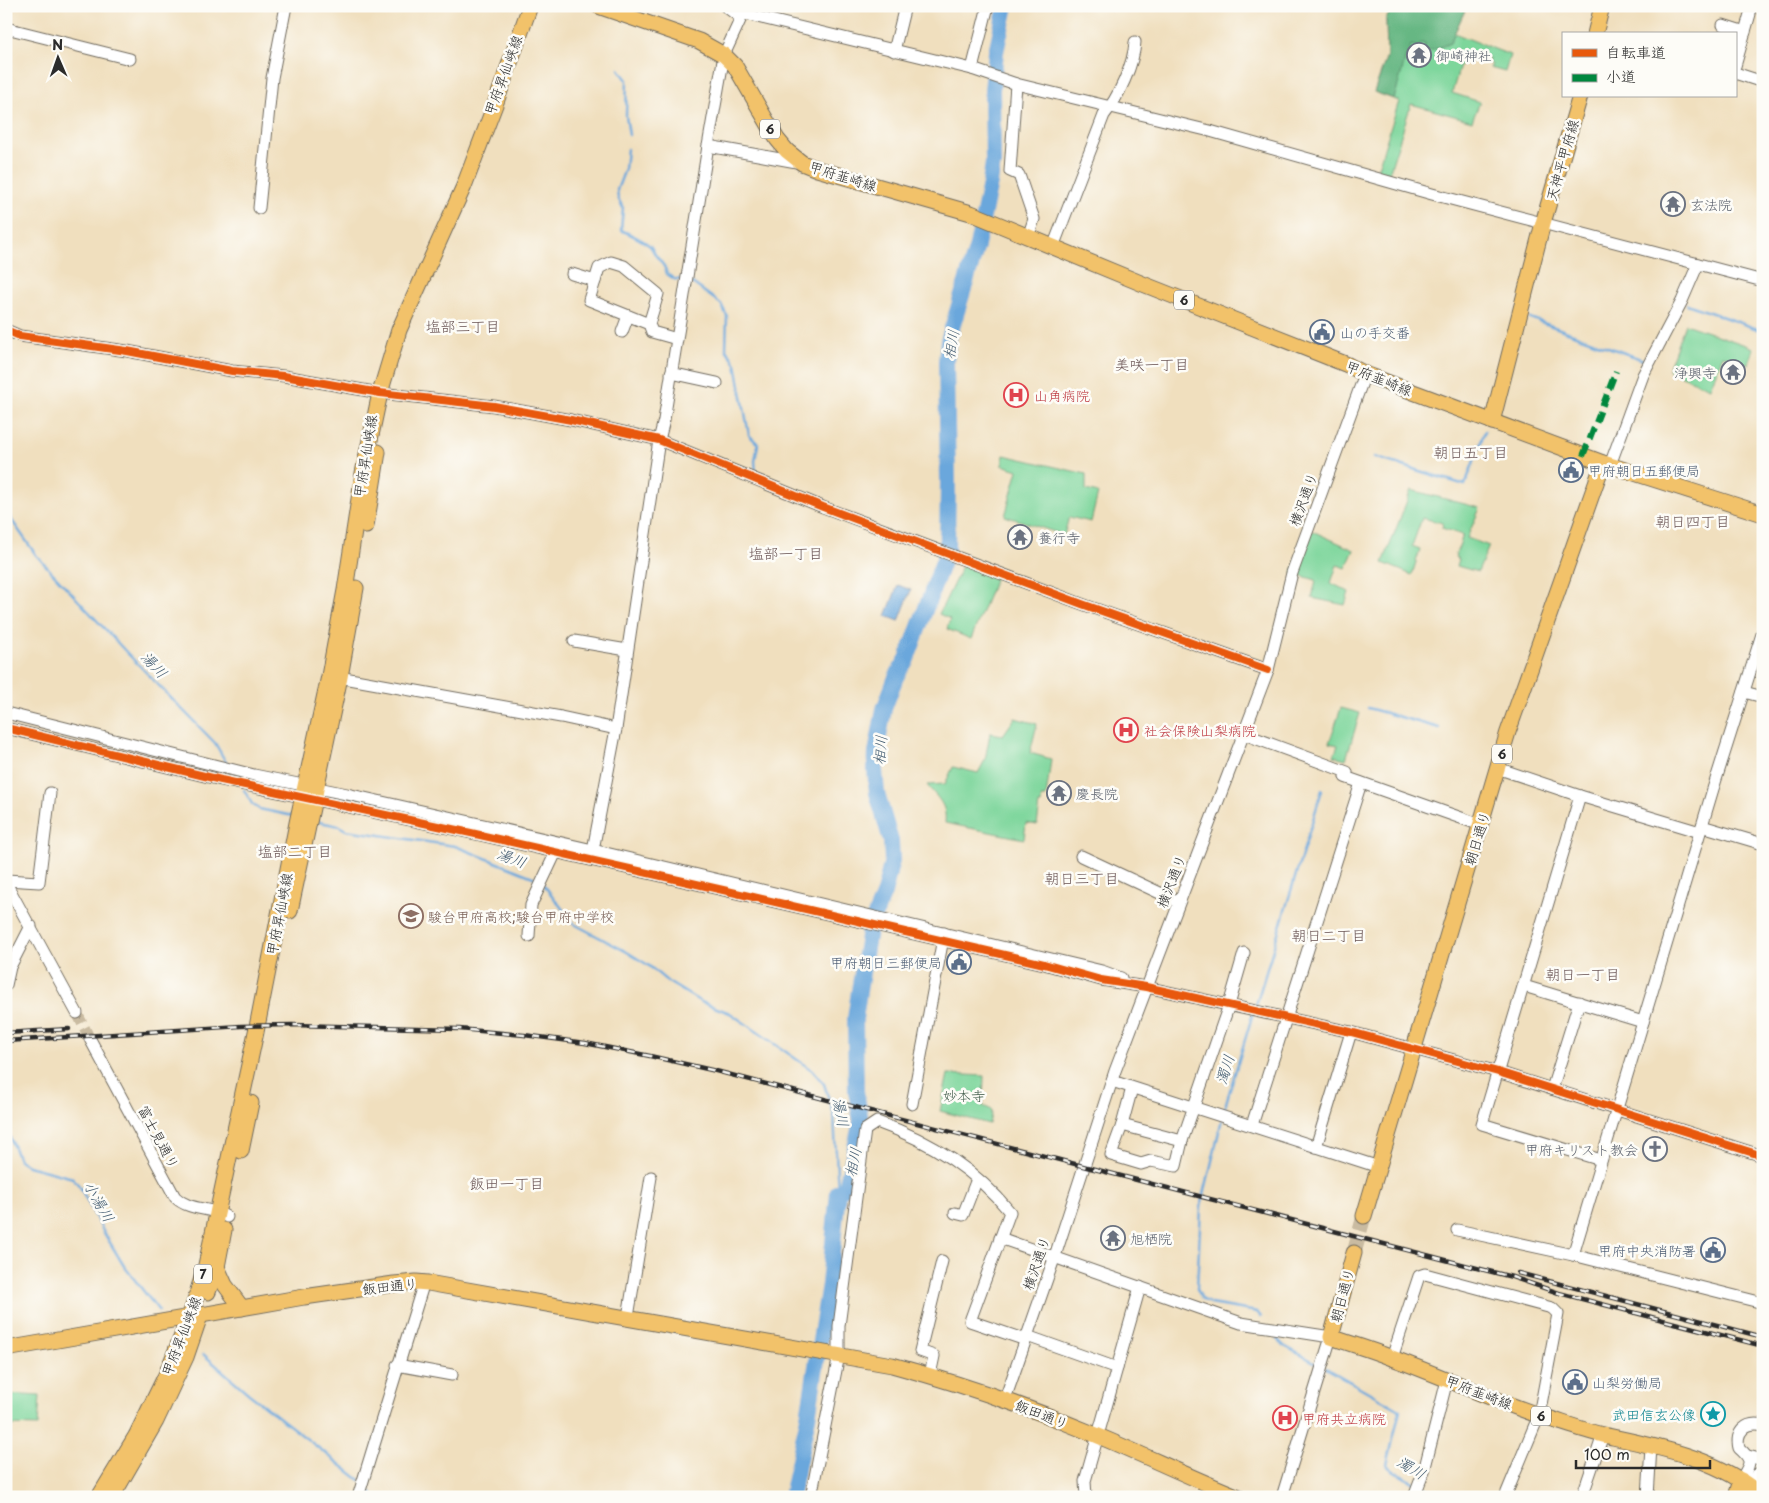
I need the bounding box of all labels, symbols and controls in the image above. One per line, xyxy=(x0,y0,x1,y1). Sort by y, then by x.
north arrow xyxy=(32,32,82,82)
street label: 甲府昇仙峡線 xyxy=(479,32,527,118)
legend xyxy=(1562,32,1736,98)
text: N xyxy=(52,34,63,55)
text: 自転車道 xyxy=(1606,40,1666,63)
temple icon: 御崎神社 xyxy=(1406,42,1432,68)
place label: 御崎神社 xyxy=(1436,45,1492,66)
text: 小道 xyxy=(1606,64,1636,87)
street label: 天神平甲府線 xyxy=(1540,117,1584,203)
road number: 6 xyxy=(760,120,780,138)
street label: 甲府韮崎線 xyxy=(806,156,880,196)
temple icon: 玄法院 xyxy=(1660,191,1686,217)
place label: 玄法院 xyxy=(1690,194,1732,215)
road number: 6 xyxy=(1174,290,1194,310)
district label: 塩部三丁目 xyxy=(425,314,501,337)
public building icon: 山の手交番 xyxy=(1309,319,1335,345)
place label: 山の手交番 xyxy=(1340,322,1410,343)
water label: 相川 xyxy=(936,327,964,361)
district label: 美咲一丁目 xyxy=(1114,352,1190,375)
street label: 甲府韮崎線 xyxy=(1343,355,1415,401)
temple icon: 浄興寺 xyxy=(1720,359,1746,385)
place label: 浄興寺 xyxy=(1674,362,1716,383)
hospital icon: 山角病院 xyxy=(1003,382,1029,408)
place label: 山角病院 xyxy=(1034,385,1090,406)
street label: 甲府昇仙峡線 xyxy=(348,413,382,499)
district label: 朝日五丁目 xyxy=(1433,440,1509,463)
public building icon: 甲府朝日五郵便局 xyxy=(1558,457,1584,483)
place label: 甲府朝日五郵便局 xyxy=(1588,460,1700,481)
street label: 横沢通り xyxy=(1284,469,1322,529)
district label: 朝日四丁目 xyxy=(1655,509,1731,532)
temple icon: 養行寺 xyxy=(1007,524,1033,550)
place label: 養行寺 xyxy=(1038,527,1080,548)
district label: 塩部一丁目 xyxy=(748,541,824,564)
water label: 湯川 xyxy=(136,645,174,683)
hospital icon: 社会保険山梨病院 xyxy=(1113,717,1139,743)
place label: 社会保険山梨病院 xyxy=(1144,720,1256,741)
water label: 相川 xyxy=(866,734,892,766)
road number: 6 xyxy=(1492,744,1512,764)
temple icon: 慶長院 xyxy=(1046,780,1072,806)
place label: 慶長院 xyxy=(1076,783,1118,804)
street label: 朝日通り xyxy=(1459,808,1495,868)
district label: 塩部二丁目 xyxy=(257,839,333,862)
water label: 湯川 xyxy=(494,841,530,873)
street label: 横沢通り xyxy=(1151,851,1191,911)
district label: 朝日三丁目 xyxy=(1044,866,1120,889)
street label: 甲府昇仙峡線 xyxy=(261,871,297,957)
school or university icon: 駿台甲府高校;駿台甲府中学校 xyxy=(398,903,424,929)
place label: 駿台甲府高校;駿台甲府中学校 xyxy=(428,906,614,927)
district label: 朝日二丁目 xyxy=(1291,923,1367,946)
public building icon: 甲府朝日三郵便局 xyxy=(946,949,972,975)
place label: 甲府朝日三郵便局 xyxy=(830,952,942,973)
district label: 朝日一丁目 xyxy=(1545,962,1621,985)
water label: 濁川 xyxy=(1209,1051,1239,1087)
park label: 妙本寺 xyxy=(943,1085,985,1106)
water label: 湯川 xyxy=(828,1095,856,1129)
street label: 富士見通り xyxy=(133,1101,185,1173)
church icon: 甲府キリスト教会 xyxy=(1642,1136,1668,1162)
place label: 甲府キリスト教会 xyxy=(1525,1139,1638,1160)
water label: 相川 xyxy=(838,1145,866,1179)
district label: 飯田一丁目 xyxy=(469,1171,545,1194)
water label: 小湯川 xyxy=(79,1176,121,1226)
temple icon: 旭栖院 xyxy=(1100,1225,1126,1251)
place label: 旭栖院 xyxy=(1130,1228,1172,1249)
street label: 横沢通り xyxy=(1017,1233,1055,1293)
public building icon: 甲府中央消防署 xyxy=(1700,1237,1726,1263)
place label: 甲府中央消防署 xyxy=(1598,1240,1696,1261)
road number: 7 xyxy=(194,1264,212,1284)
street label: 朝日通り xyxy=(1325,1265,1359,1325)
street label: 飯田通り xyxy=(361,1273,419,1299)
street label: 甲府昇仙峡線 xyxy=(156,1293,206,1379)
public building icon: 山梨労働局 xyxy=(1562,1369,1588,1395)
street label: 甲府韮崎線 xyxy=(1443,1370,1515,1414)
place label: 山梨労働局 xyxy=(1592,1372,1662,1393)
street label: 飯田通り xyxy=(1012,1394,1072,1434)
place icon: 武田信玄公像 xyxy=(1700,1401,1726,1427)
place label: 武田信玄公像 xyxy=(1612,1404,1696,1425)
hospital icon: 甲府共立病院 xyxy=(1272,1405,1298,1431)
road number: 6 xyxy=(1531,1406,1551,1425)
place label: 甲府共立病院 xyxy=(1302,1408,1386,1429)
scale bar xyxy=(1576,1438,1710,1470)
text: 100 m xyxy=(1584,1442,1630,1465)
water label: 濁川 xyxy=(1393,1449,1431,1485)

